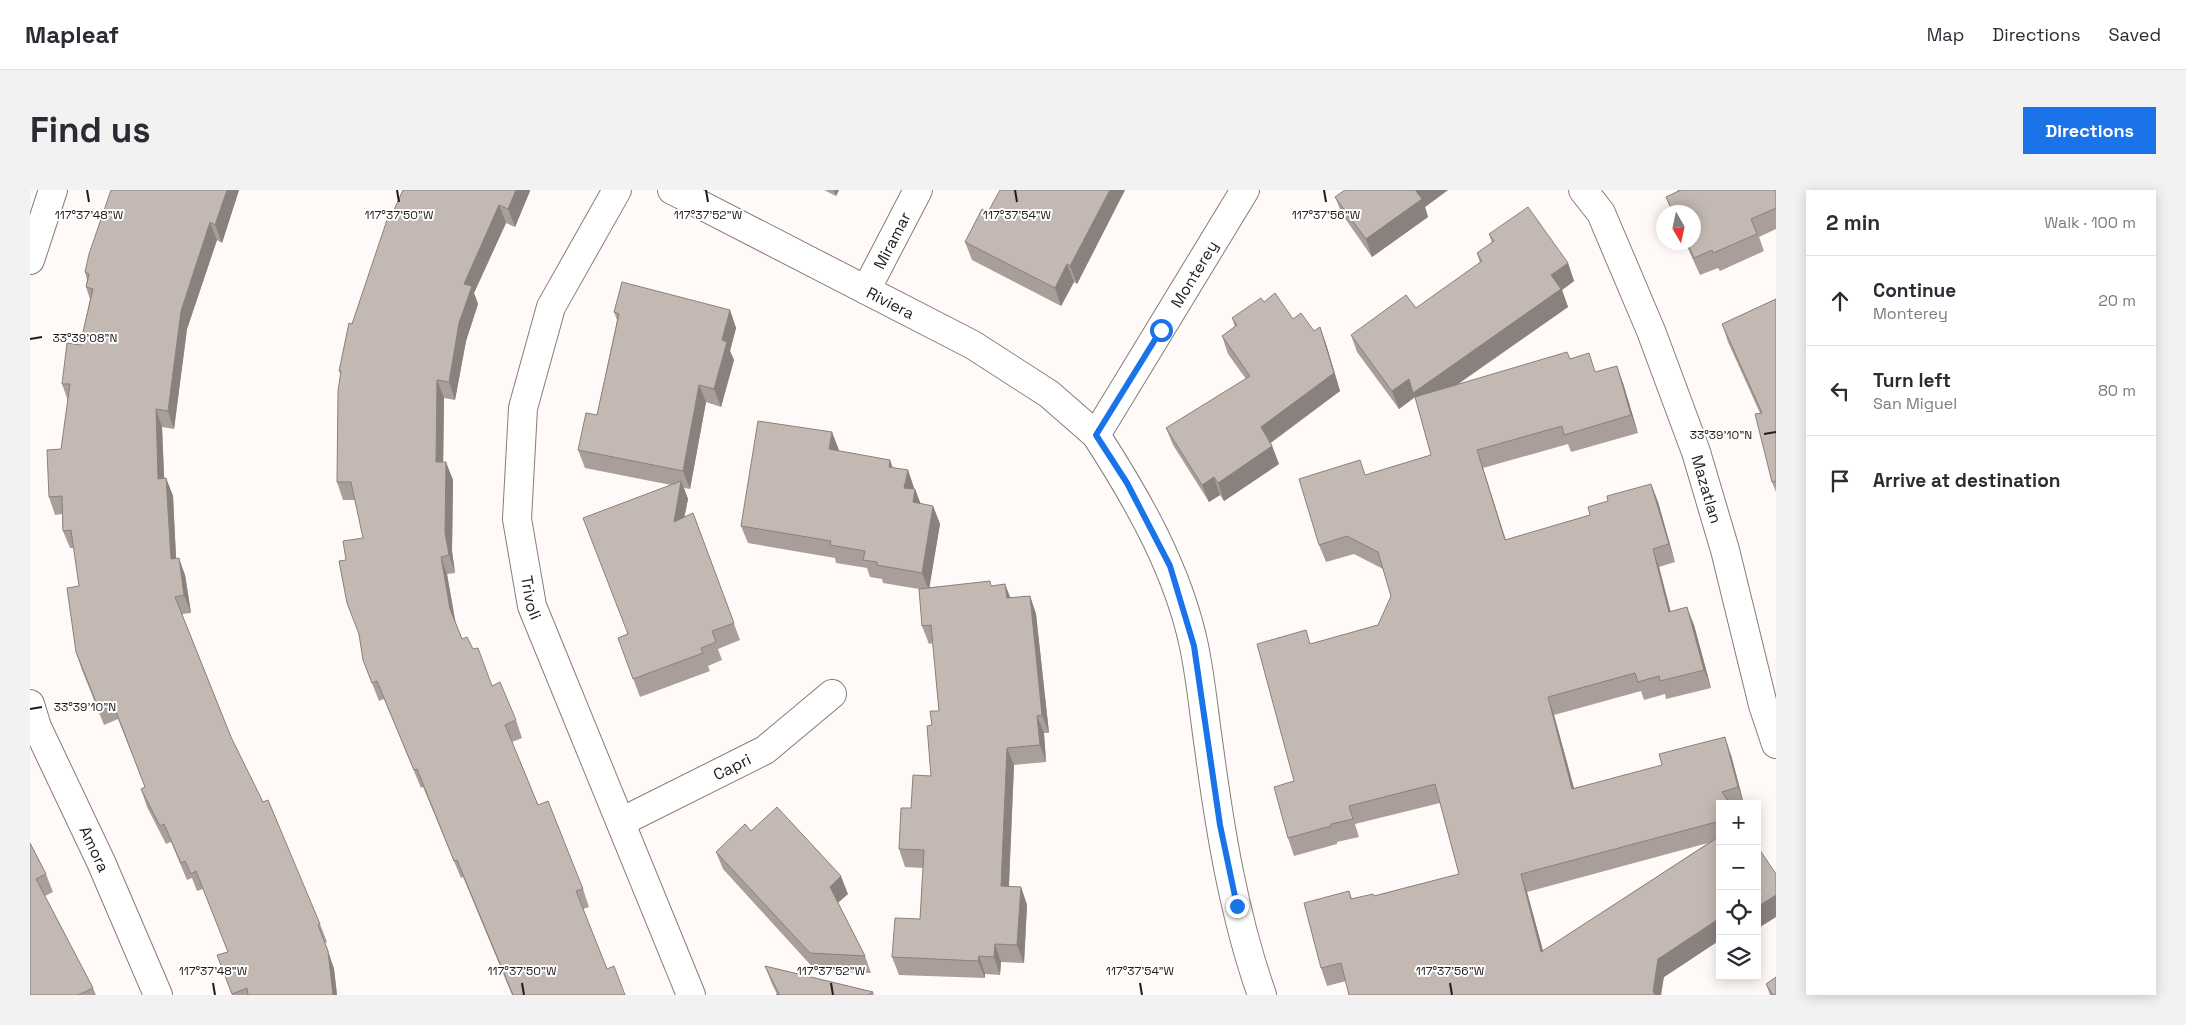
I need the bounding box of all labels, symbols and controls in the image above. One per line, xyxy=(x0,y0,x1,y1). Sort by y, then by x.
text: Mapleaf xyxy=(25,19,119,50)
text: Map xyxy=(1927,23,1964,46)
text: Directions xyxy=(1992,23,2081,46)
text: Saved xyxy=(2109,23,2161,46)
button: Directions xyxy=(2023,107,2156,154)
text: Find us xyxy=(30,108,151,152)
north arrow xyxy=(1656,205,1701,250)
text: 117°37'48"W xyxy=(55,207,124,223)
text: 117°37'50"W xyxy=(365,207,434,223)
text: 117°37'52"W xyxy=(674,207,743,223)
text: 117°37'54"W xyxy=(983,207,1052,223)
text: 117°37'56"W xyxy=(1292,207,1361,223)
street label: Miramar xyxy=(868,208,915,273)
text: 2 min xyxy=(1826,209,1880,236)
text: Walk · 100 m xyxy=(2044,212,2136,233)
street label: Monterey xyxy=(1166,236,1222,311)
text: Continue xyxy=(1873,278,1956,303)
street label: Riviera xyxy=(863,282,918,324)
icon: ahead xyxy=(1826,287,1854,315)
text: 20 m xyxy=(2098,290,2136,311)
text: Monterey xyxy=(1873,303,1948,324)
route start xyxy=(1150,319,1173,342)
text: 33°39'08"N xyxy=(53,330,117,346)
text: Turn left xyxy=(1873,368,1951,393)
icon: left xyxy=(1826,377,1854,405)
text: 80 m xyxy=(2098,380,2136,401)
text: San Miguel xyxy=(1873,393,1957,414)
text: 33°39'10"N xyxy=(1690,427,1752,443)
street label: Mazatlan xyxy=(1687,452,1727,526)
icon: arrive xyxy=(1826,467,1854,495)
text: Arrive at destination xyxy=(1873,468,2061,493)
street label: Trivoli xyxy=(516,574,547,622)
text: 33°39'10"N xyxy=(54,699,116,715)
street label: Capri xyxy=(709,748,754,785)
map controls xyxy=(1716,800,1761,980)
button: + xyxy=(1716,800,1761,845)
street label: Amora xyxy=(75,822,115,875)
button: − xyxy=(1716,845,1761,890)
button: locate xyxy=(1716,890,1761,935)
route end xyxy=(1226,895,1249,918)
button: layers xyxy=(1716,935,1761,980)
text: 117°37'48"W xyxy=(179,963,248,979)
text: 117°37'50"W xyxy=(488,963,557,979)
text: 117°37'52"W xyxy=(797,963,866,979)
text: 117°37'54"W xyxy=(1106,963,1175,979)
text: 117°37'56"W xyxy=(1416,963,1485,979)

